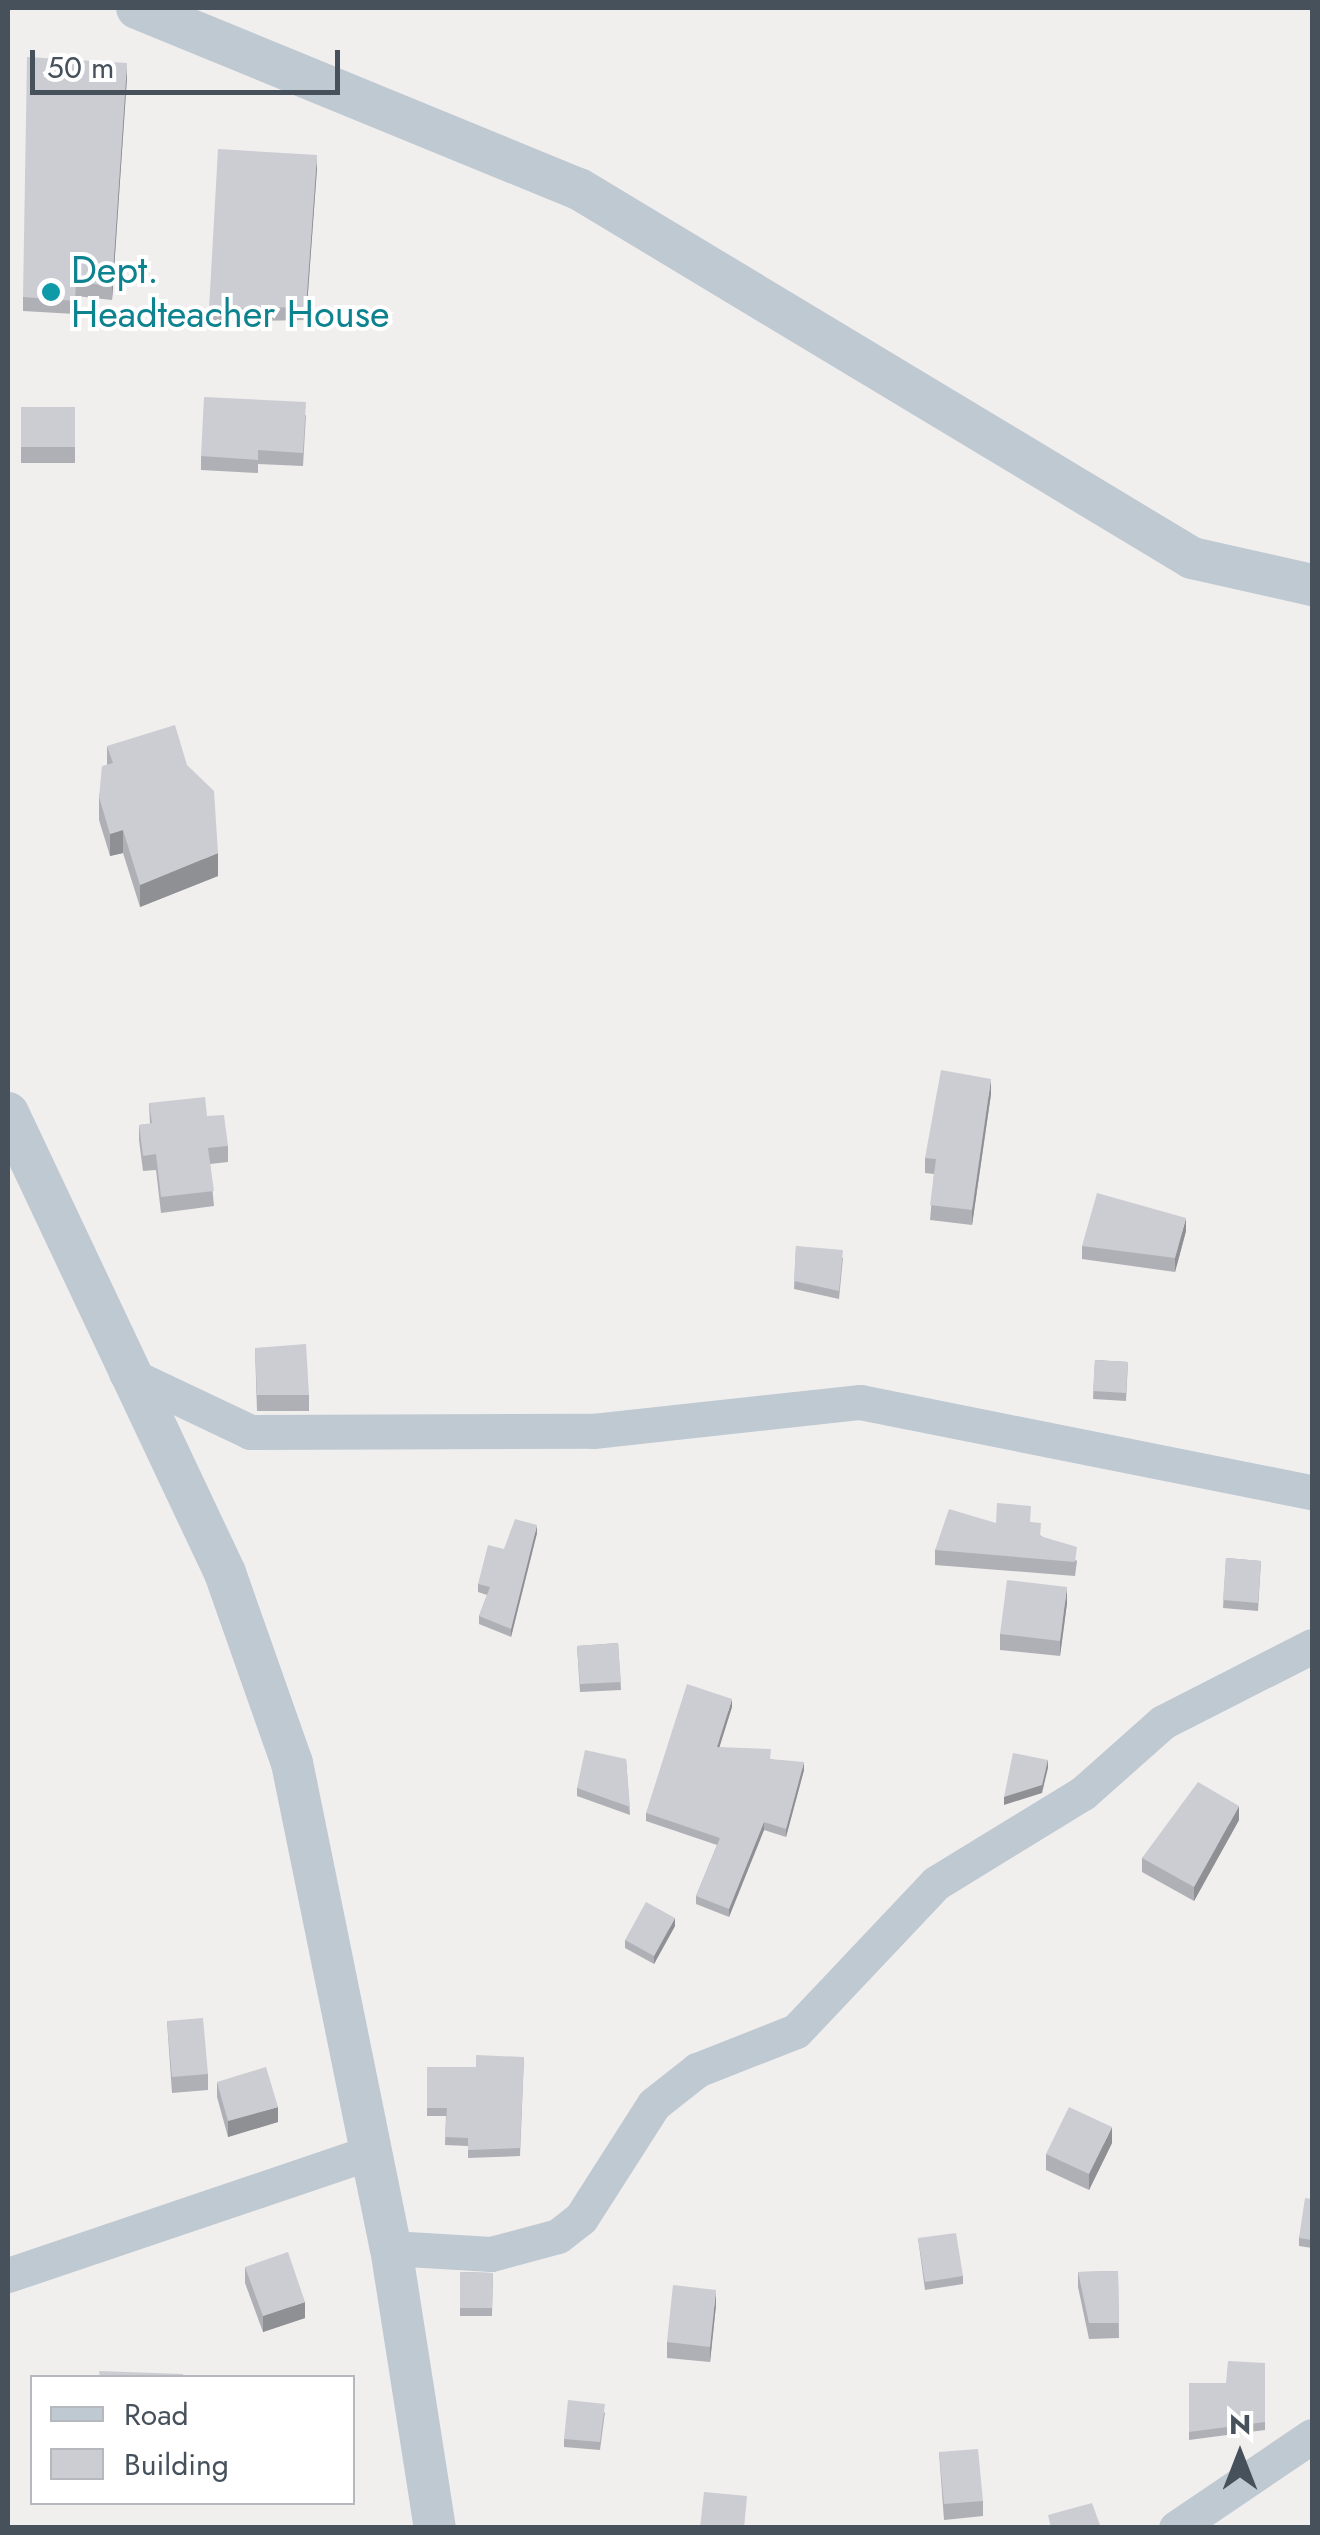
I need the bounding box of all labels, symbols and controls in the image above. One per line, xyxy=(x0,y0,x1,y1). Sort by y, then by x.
scale bar xyxy=(35,30,345,92)
text: 50 m xyxy=(47,46,114,89)
place label: Dept. Headteacher House xyxy=(71,247,390,336)
marker: Dept. Headteacher House xyxy=(40,281,62,303)
legend xyxy=(30,2375,355,2505)
text: Road xyxy=(124,2393,189,2436)
text: N xyxy=(1229,2404,1251,2445)
north arrow xyxy=(1190,2405,1290,2505)
text: Building xyxy=(124,2443,229,2486)

